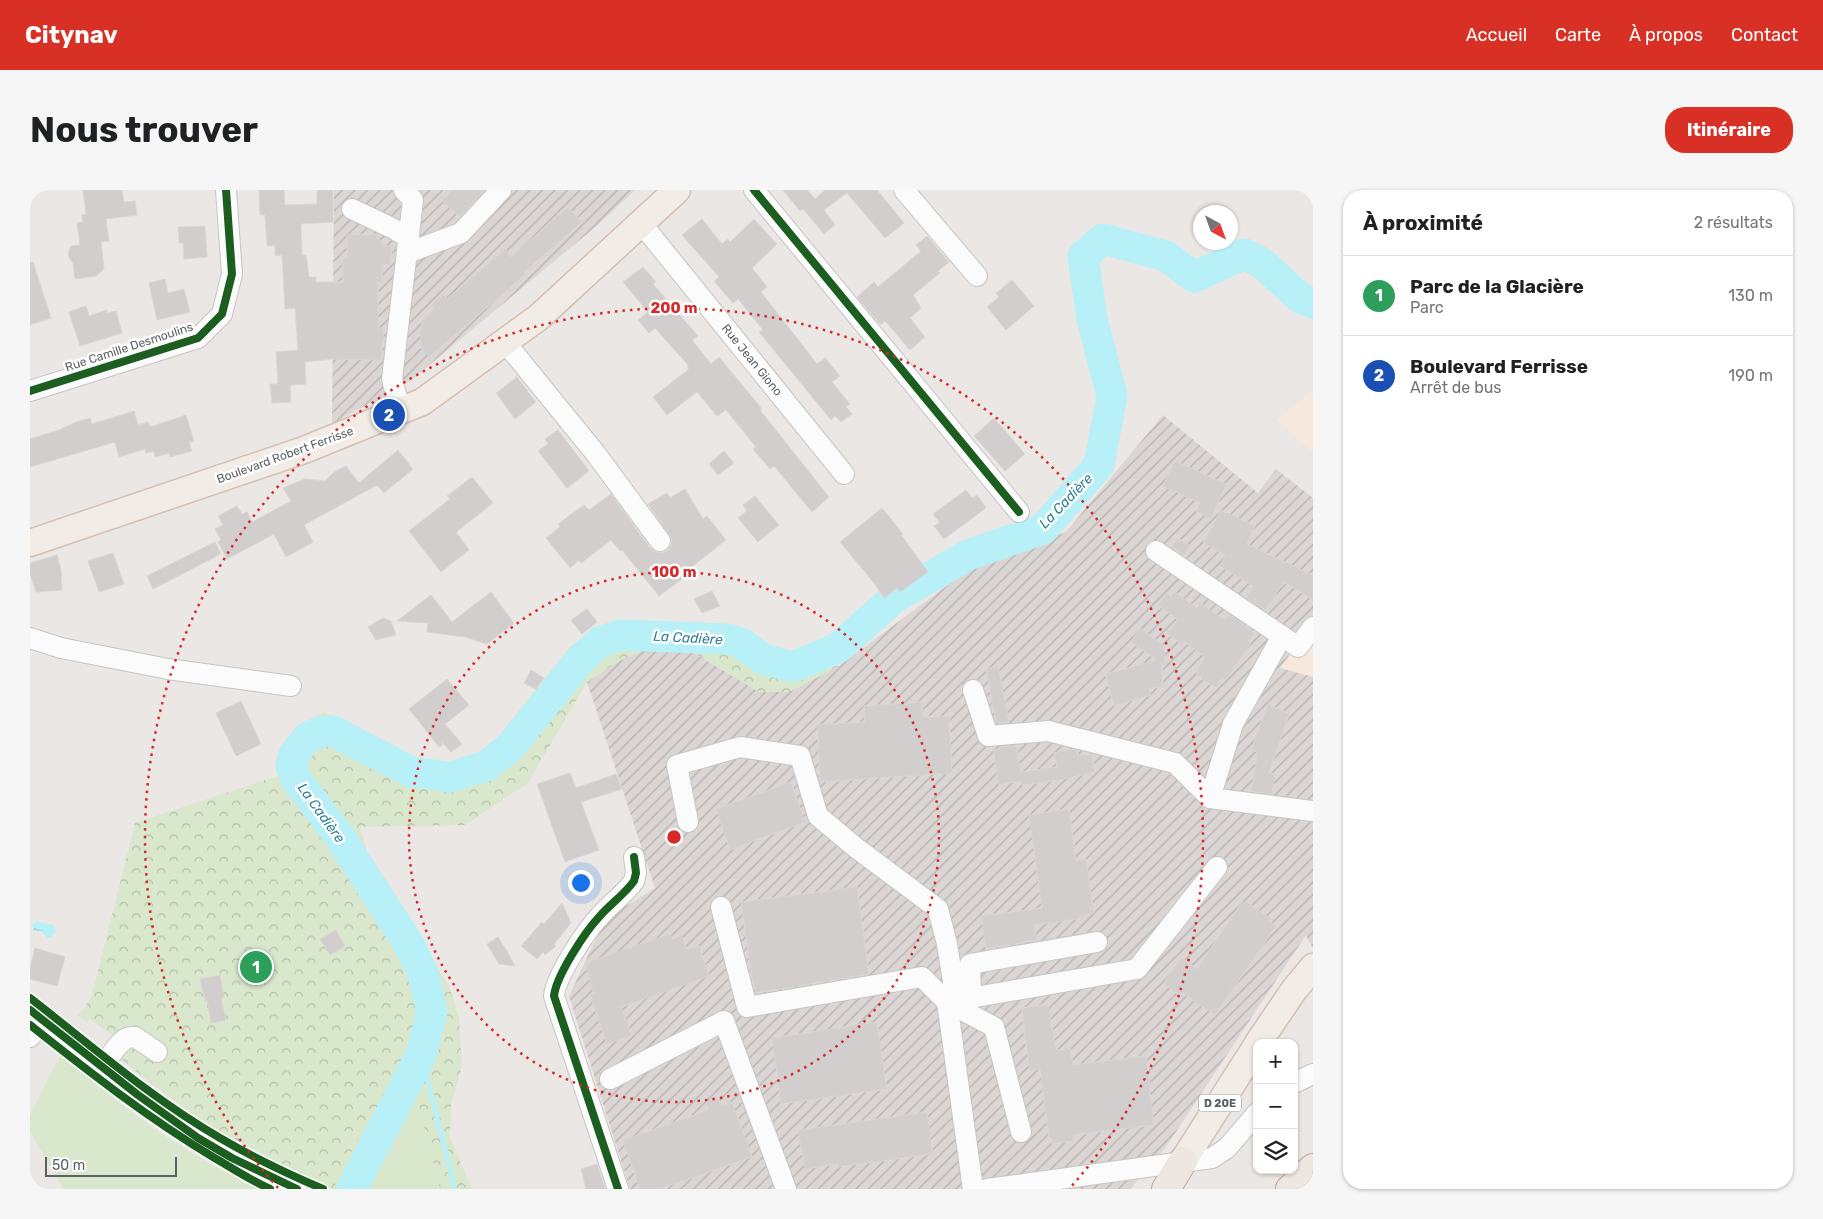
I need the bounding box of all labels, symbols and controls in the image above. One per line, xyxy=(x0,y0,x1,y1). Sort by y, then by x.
text: Citynav xyxy=(25,21,118,49)
text: Accueil xyxy=(1466,24,1527,46)
text: Carte xyxy=(1555,24,1601,46)
text: À propos xyxy=(1629,24,1703,46)
text: Contact xyxy=(1731,24,1798,46)
button: Itinéraire xyxy=(1665,107,1793,153)
text: Nous trouver xyxy=(30,109,258,151)
north arrow xyxy=(1193,205,1238,250)
text: À proximité xyxy=(1363,210,1483,235)
text: 2 résultats xyxy=(1694,213,1773,232)
text: Parc de la Glacière xyxy=(1410,275,1584,298)
text: 1 xyxy=(1375,286,1383,305)
text: 130 m xyxy=(1728,286,1773,305)
text: Parc xyxy=(1410,298,1444,317)
text: 200 m xyxy=(650,299,698,317)
street label: Rue Camille Desmoulins xyxy=(63,320,195,374)
street label: Rue Jean Giono xyxy=(719,321,785,399)
text: Boulevard Ferrisse xyxy=(1410,355,1588,378)
text: 2 xyxy=(1374,366,1384,385)
text: 190 m xyxy=(1728,366,1773,385)
text: Arrêt de bus xyxy=(1410,378,1502,397)
pin: 2 xyxy=(373,396,405,434)
street label: Boulevard Robert Ferrisse xyxy=(215,424,355,486)
water label: La Cadière xyxy=(1036,470,1096,532)
text: 100 m xyxy=(652,563,696,581)
water label: La Cadière xyxy=(653,628,723,648)
water label: La Cadière xyxy=(294,780,348,846)
centre of rings xyxy=(665,828,683,846)
your location xyxy=(568,870,594,896)
pin: 1 xyxy=(240,948,272,986)
map controls xyxy=(1253,1039,1298,1174)
button: + xyxy=(1253,1039,1298,1084)
button: − xyxy=(1253,1084,1298,1129)
road number: D 20E xyxy=(1199,1094,1241,1111)
button: layers xyxy=(1253,1129,1298,1174)
scale bar xyxy=(45,1154,178,1177)
text: 50 m xyxy=(52,1157,85,1174)

